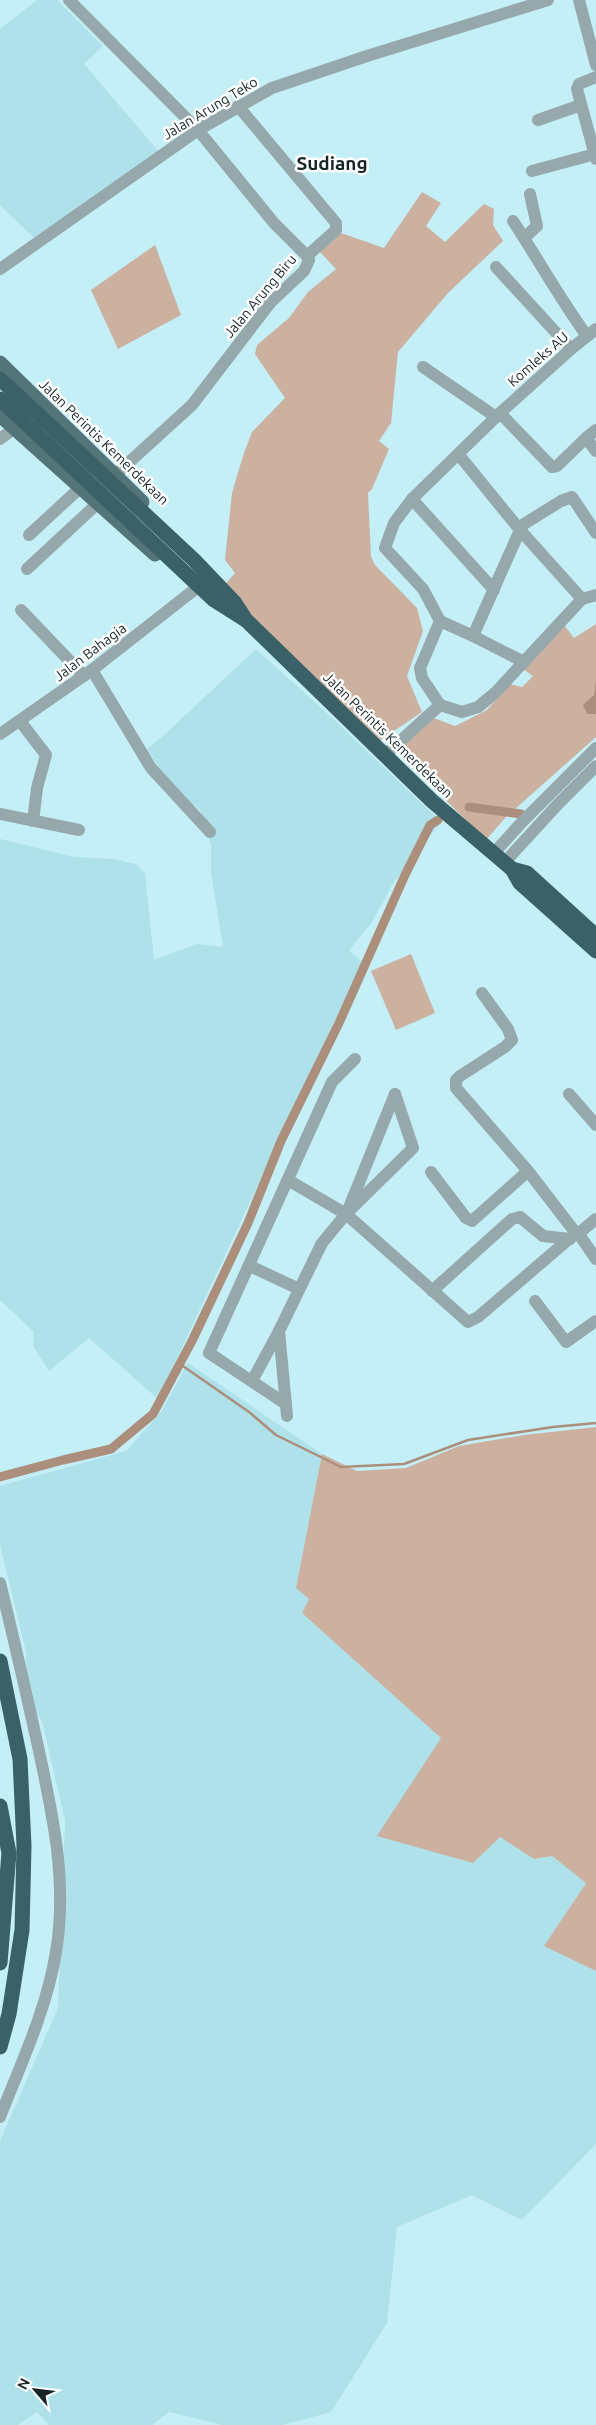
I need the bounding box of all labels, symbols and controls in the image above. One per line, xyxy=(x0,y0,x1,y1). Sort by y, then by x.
street label: Jalan Arung Teko xyxy=(160,73,260,143)
district label: Sudiang xyxy=(296,152,368,174)
street label: Jalan Arung Biru xyxy=(221,251,299,341)
street label: Komleks AU xyxy=(504,328,572,390)
street label: Jalan Perintis Kemerdekaan xyxy=(36,376,172,508)
street label: Jalan Bahagia xyxy=(51,620,129,684)
street label: Jalan Perintis Kemerdekaan xyxy=(320,669,456,801)
north arrow xyxy=(10,2365,60,2415)
text: N xyxy=(14,2376,33,2392)

